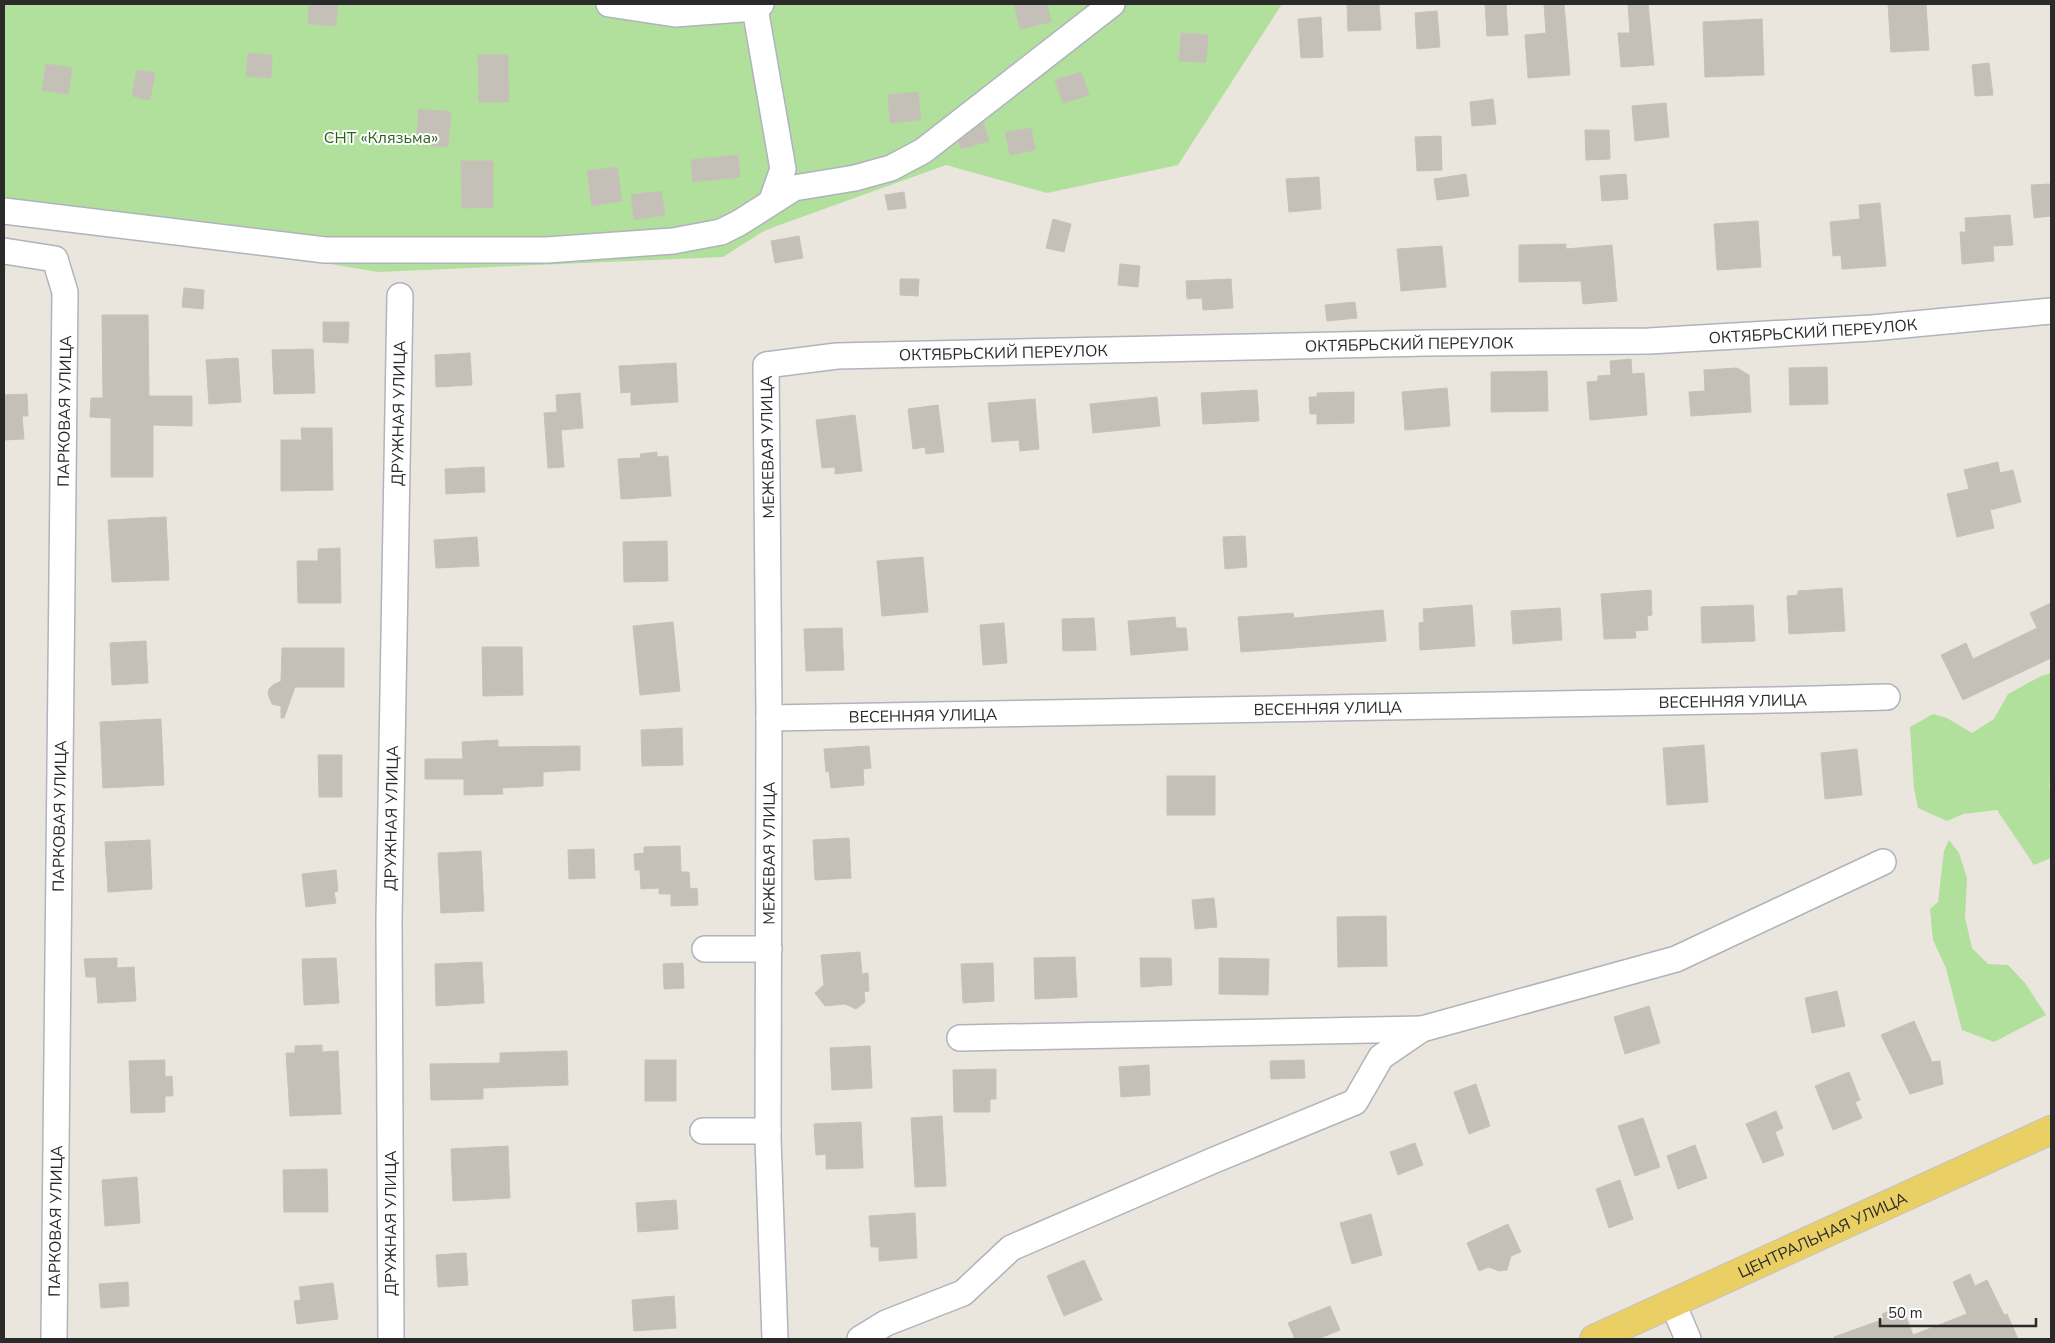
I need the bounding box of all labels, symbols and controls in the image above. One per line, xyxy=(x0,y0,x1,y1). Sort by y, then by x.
park label: СНТ «Клязьма» xyxy=(324,127,438,149)
street label: ОКТЯБРЬСКИЙ ПЕРЕУЛОК xyxy=(1708,314,1919,349)
street label: ОКТЯБРЬСКИЙ ПЕРЕУЛОК xyxy=(1305,332,1514,358)
street label: ПАРКОВАЯ УЛИЦА xyxy=(53,335,77,487)
street label: ДРУЖНАЯ УЛИЦА xyxy=(387,340,411,486)
street label: ОКТЯБРЬСКИЙ ПЕРЕУЛОК xyxy=(899,340,1109,367)
street label: МЕЖЕВАЯ УЛИЦА xyxy=(756,375,780,519)
street label: ВЕСЕННЯЯ УЛИЦА xyxy=(1658,689,1808,714)
street label: ВЕСЕННЯЯ УЛИЦА xyxy=(1253,697,1403,721)
street label: ВЕСЕННЯЯ УЛИЦА xyxy=(849,704,998,729)
street label: ПАРКОВАЯ УЛИЦА xyxy=(48,740,72,892)
street label: ДРУЖНАЯ УЛИЦА xyxy=(380,745,404,891)
street label: МЕЖЕВАЯ УЛИЦА xyxy=(759,781,781,925)
street label: ПАРКОВАЯ УЛИЦА xyxy=(44,1145,68,1297)
street label: ДРУЖНАЯ УЛИЦА xyxy=(380,1150,402,1296)
street label: ЦЕНТРАЛЬНАЯ УЛИЦА xyxy=(1734,1187,1911,1284)
scale bar xyxy=(1880,1296,2036,1328)
text: 50 m xyxy=(1888,1303,1923,1323)

